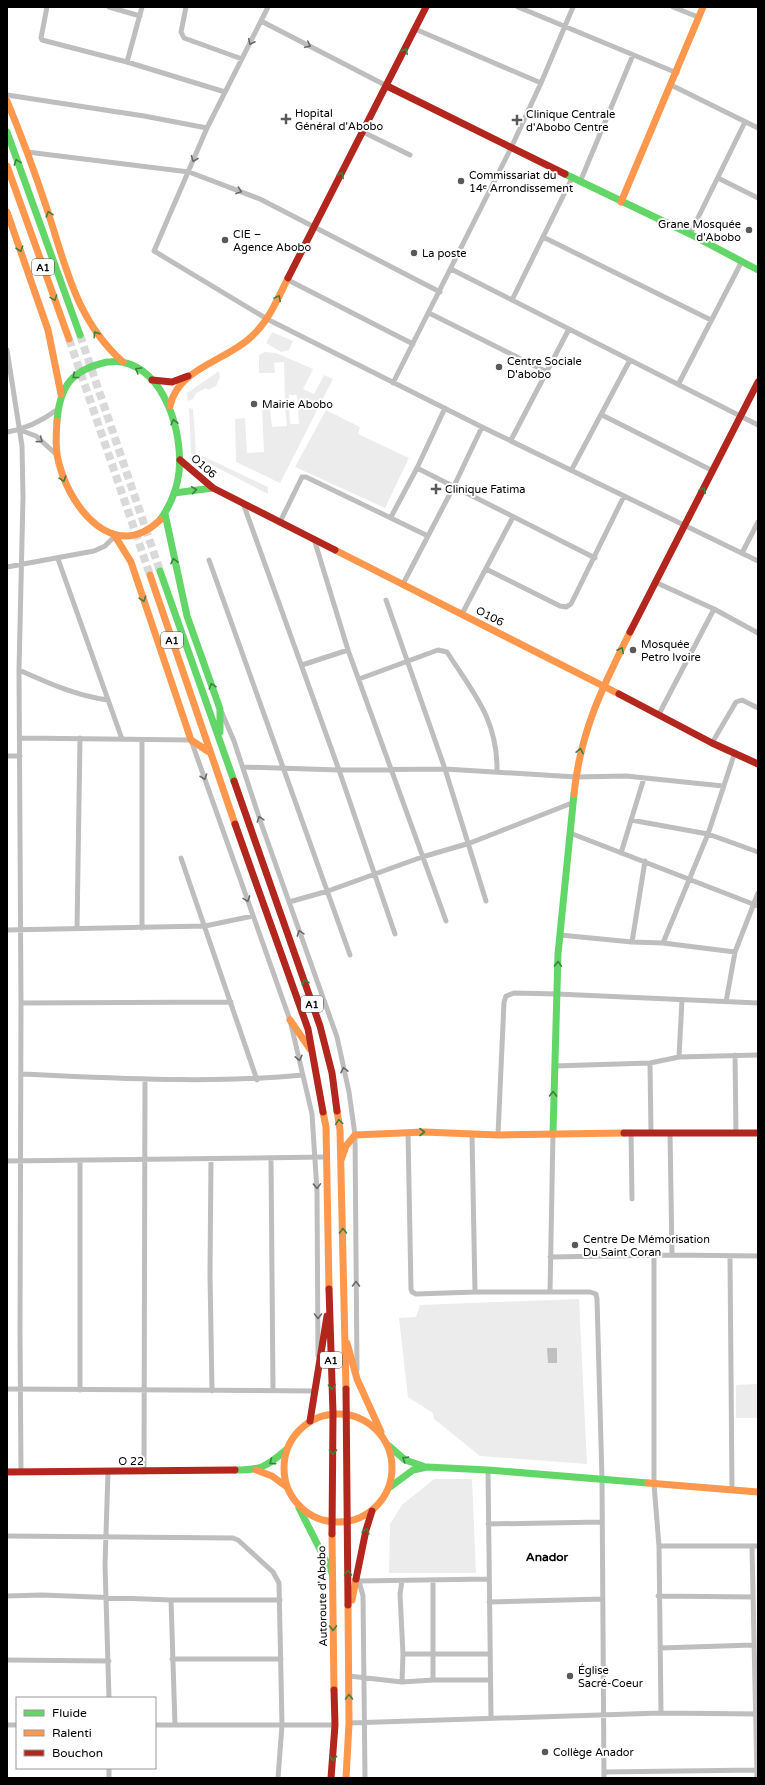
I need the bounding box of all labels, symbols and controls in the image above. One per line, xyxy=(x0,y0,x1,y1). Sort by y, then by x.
one-way arrow xyxy=(248,38,256,45)
one-way arrow xyxy=(304,40,311,48)
one-way arrow xyxy=(400,47,407,55)
place label: Hopital Général d'Abobo xyxy=(295,107,384,133)
place label: Clinique Centrale d'Abobo Centre xyxy=(526,108,615,134)
marker: Hopital Général d'Abobo xyxy=(280,113,292,125)
marker: Clinique Centrale d'Abobo Centre xyxy=(511,114,523,126)
one-way arrow xyxy=(191,156,199,163)
one-way arrow xyxy=(14,159,22,166)
place label: Commissariat du 14ᵉ Arrondissement xyxy=(469,169,573,195)
one-way arrow xyxy=(336,172,343,179)
marker: Commissariat du 14ᵉ Arrondissement xyxy=(456,176,466,186)
one-way arrow xyxy=(235,186,242,194)
one-way arrow xyxy=(45,210,54,217)
place label: Grane Mosquée d'Abobo xyxy=(658,218,741,244)
marker: Grane Mosquée d'Abobo xyxy=(744,225,754,235)
place label: CIE – Agence Abobo xyxy=(233,228,312,254)
marker: CIE – Agence Abobo xyxy=(220,235,230,245)
one-way arrow xyxy=(15,245,24,252)
place label: La poste xyxy=(422,247,467,260)
marker: La poste xyxy=(409,248,419,258)
road number: A1 xyxy=(32,259,54,275)
one-way arrow xyxy=(50,294,58,301)
one-way arrow xyxy=(273,294,281,302)
one-way arrow xyxy=(93,331,101,338)
place label: Centre Sociale D'abobo xyxy=(507,355,582,381)
marker: Centre Sociale D'abobo xyxy=(494,362,504,372)
one-way arrow xyxy=(135,367,142,374)
one-way arrow xyxy=(72,371,80,378)
place label: Mairie Abobo xyxy=(262,398,333,411)
marker: Mairie Abobo xyxy=(249,399,259,409)
one-way arrow xyxy=(171,419,179,425)
one-way arrow xyxy=(36,435,43,442)
street label: O106 xyxy=(188,452,219,481)
one-way arrow xyxy=(59,475,67,482)
marker: Clinique Fatima xyxy=(430,483,442,495)
place label: Clinique Fatima xyxy=(445,483,525,496)
one-way arrow xyxy=(190,486,197,495)
one-way arrow xyxy=(698,487,705,495)
one-way arrow xyxy=(171,558,179,564)
one-way arrow xyxy=(138,595,147,602)
street label: O106 xyxy=(474,604,506,629)
road number: A1 xyxy=(161,632,183,648)
place label: Mosquée Petro Ivoire xyxy=(641,638,701,664)
marker: Mosquée Petro Ivoire xyxy=(628,645,638,655)
one-way arrow xyxy=(616,647,623,654)
one-way arrow xyxy=(208,682,216,689)
one-way arrow xyxy=(576,748,584,754)
one-way arrow xyxy=(199,773,208,780)
one-way arrow xyxy=(256,815,264,822)
one-way arrow xyxy=(243,896,251,903)
one-way arrow xyxy=(296,929,305,936)
one-way arrow xyxy=(554,961,562,967)
one-way arrow xyxy=(301,979,309,986)
road number: A1 xyxy=(301,996,323,1012)
one-way arrow xyxy=(294,1055,302,1061)
one-way arrow xyxy=(340,1066,348,1073)
one-way arrow xyxy=(549,1091,557,1097)
one-way arrow xyxy=(335,1119,344,1125)
one-way arrow xyxy=(419,1128,425,1136)
one-way arrow xyxy=(313,1183,321,1189)
one-way arrow xyxy=(339,1228,347,1234)
place label: Centre De Mémorisation Du Saint Coran xyxy=(583,1233,710,1259)
marker: Centre De Mémorisation Du Saint Coran xyxy=(570,1240,580,1250)
one-way arrow xyxy=(352,1281,360,1287)
one-way arrow xyxy=(314,1313,322,1319)
road number: A1 xyxy=(320,1352,342,1368)
one-way arrow xyxy=(328,1384,337,1390)
one-way arrow xyxy=(329,1449,337,1455)
street label: O 22 xyxy=(118,1455,144,1468)
one-way arrow xyxy=(269,1457,276,1464)
one-way arrow xyxy=(402,1457,409,1464)
one-way arrow xyxy=(361,1528,370,1535)
street label: Autoroute d'Abobo xyxy=(315,1545,330,1647)
district label: Anador xyxy=(526,1550,569,1564)
one-way arrow xyxy=(344,1570,352,1576)
one-way arrow xyxy=(329,1625,338,1631)
place label: Église Sacré-Coeur xyxy=(578,1663,644,1690)
marker: Église Sacré-Coeur xyxy=(565,1671,575,1681)
one-way arrow xyxy=(345,1694,353,1700)
legend xyxy=(16,1697,156,1769)
text: Fluide xyxy=(52,1706,87,1720)
text: Ralenti xyxy=(52,1726,92,1740)
text: Bouchon xyxy=(52,1746,103,1760)
place label: Collège Anador xyxy=(553,1746,635,1759)
marker: Collège Anador xyxy=(540,1747,550,1757)
one-way arrow xyxy=(328,1755,337,1761)

